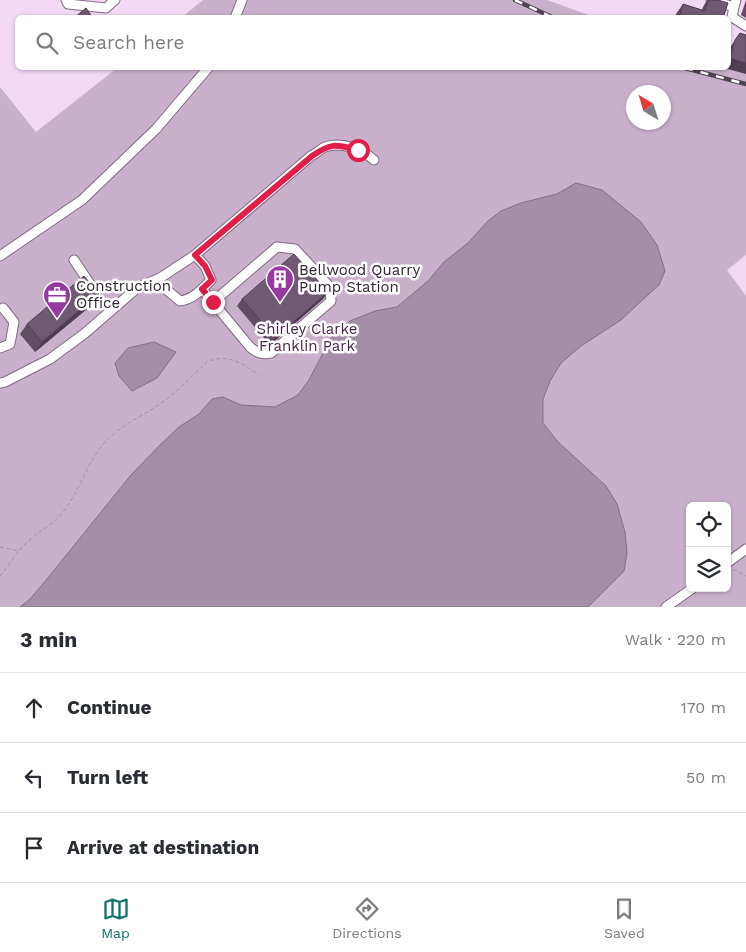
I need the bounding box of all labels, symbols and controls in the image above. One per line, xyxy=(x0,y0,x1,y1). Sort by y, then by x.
search box xyxy=(15,15,731,70)
icon: search xyxy=(33,29,61,57)
text: Search here xyxy=(73,31,184,54)
north arrow xyxy=(626,85,671,130)
route start xyxy=(347,139,370,162)
place label: Bellwood Quarry Pump Station xyxy=(299,261,420,296)
building icon: Bellwood Quarry Pump Station xyxy=(265,264,295,303)
place label: Construction Office xyxy=(76,277,171,312)
office icon: Construction Office xyxy=(42,280,72,319)
route end xyxy=(202,291,225,314)
park label: Shirley Clarke Franklin Park xyxy=(257,320,357,355)
map controls xyxy=(686,502,731,592)
button: locate xyxy=(686,502,731,547)
button: layers xyxy=(686,547,731,592)
text: 3 min xyxy=(20,627,77,652)
text: Walk · 220 m xyxy=(625,630,726,649)
icon: ahead xyxy=(20,694,48,722)
text: Continue xyxy=(67,696,151,719)
text: 170 m xyxy=(680,698,726,717)
icon: left xyxy=(20,764,48,792)
text: Turn left xyxy=(67,766,148,789)
text: 50 m xyxy=(686,768,726,787)
icon: arrive xyxy=(20,834,48,862)
text: Arrive at destination xyxy=(67,836,259,859)
tab: Map xyxy=(101,895,130,941)
tab: Directions xyxy=(332,895,402,941)
tab: Saved xyxy=(604,895,645,941)

